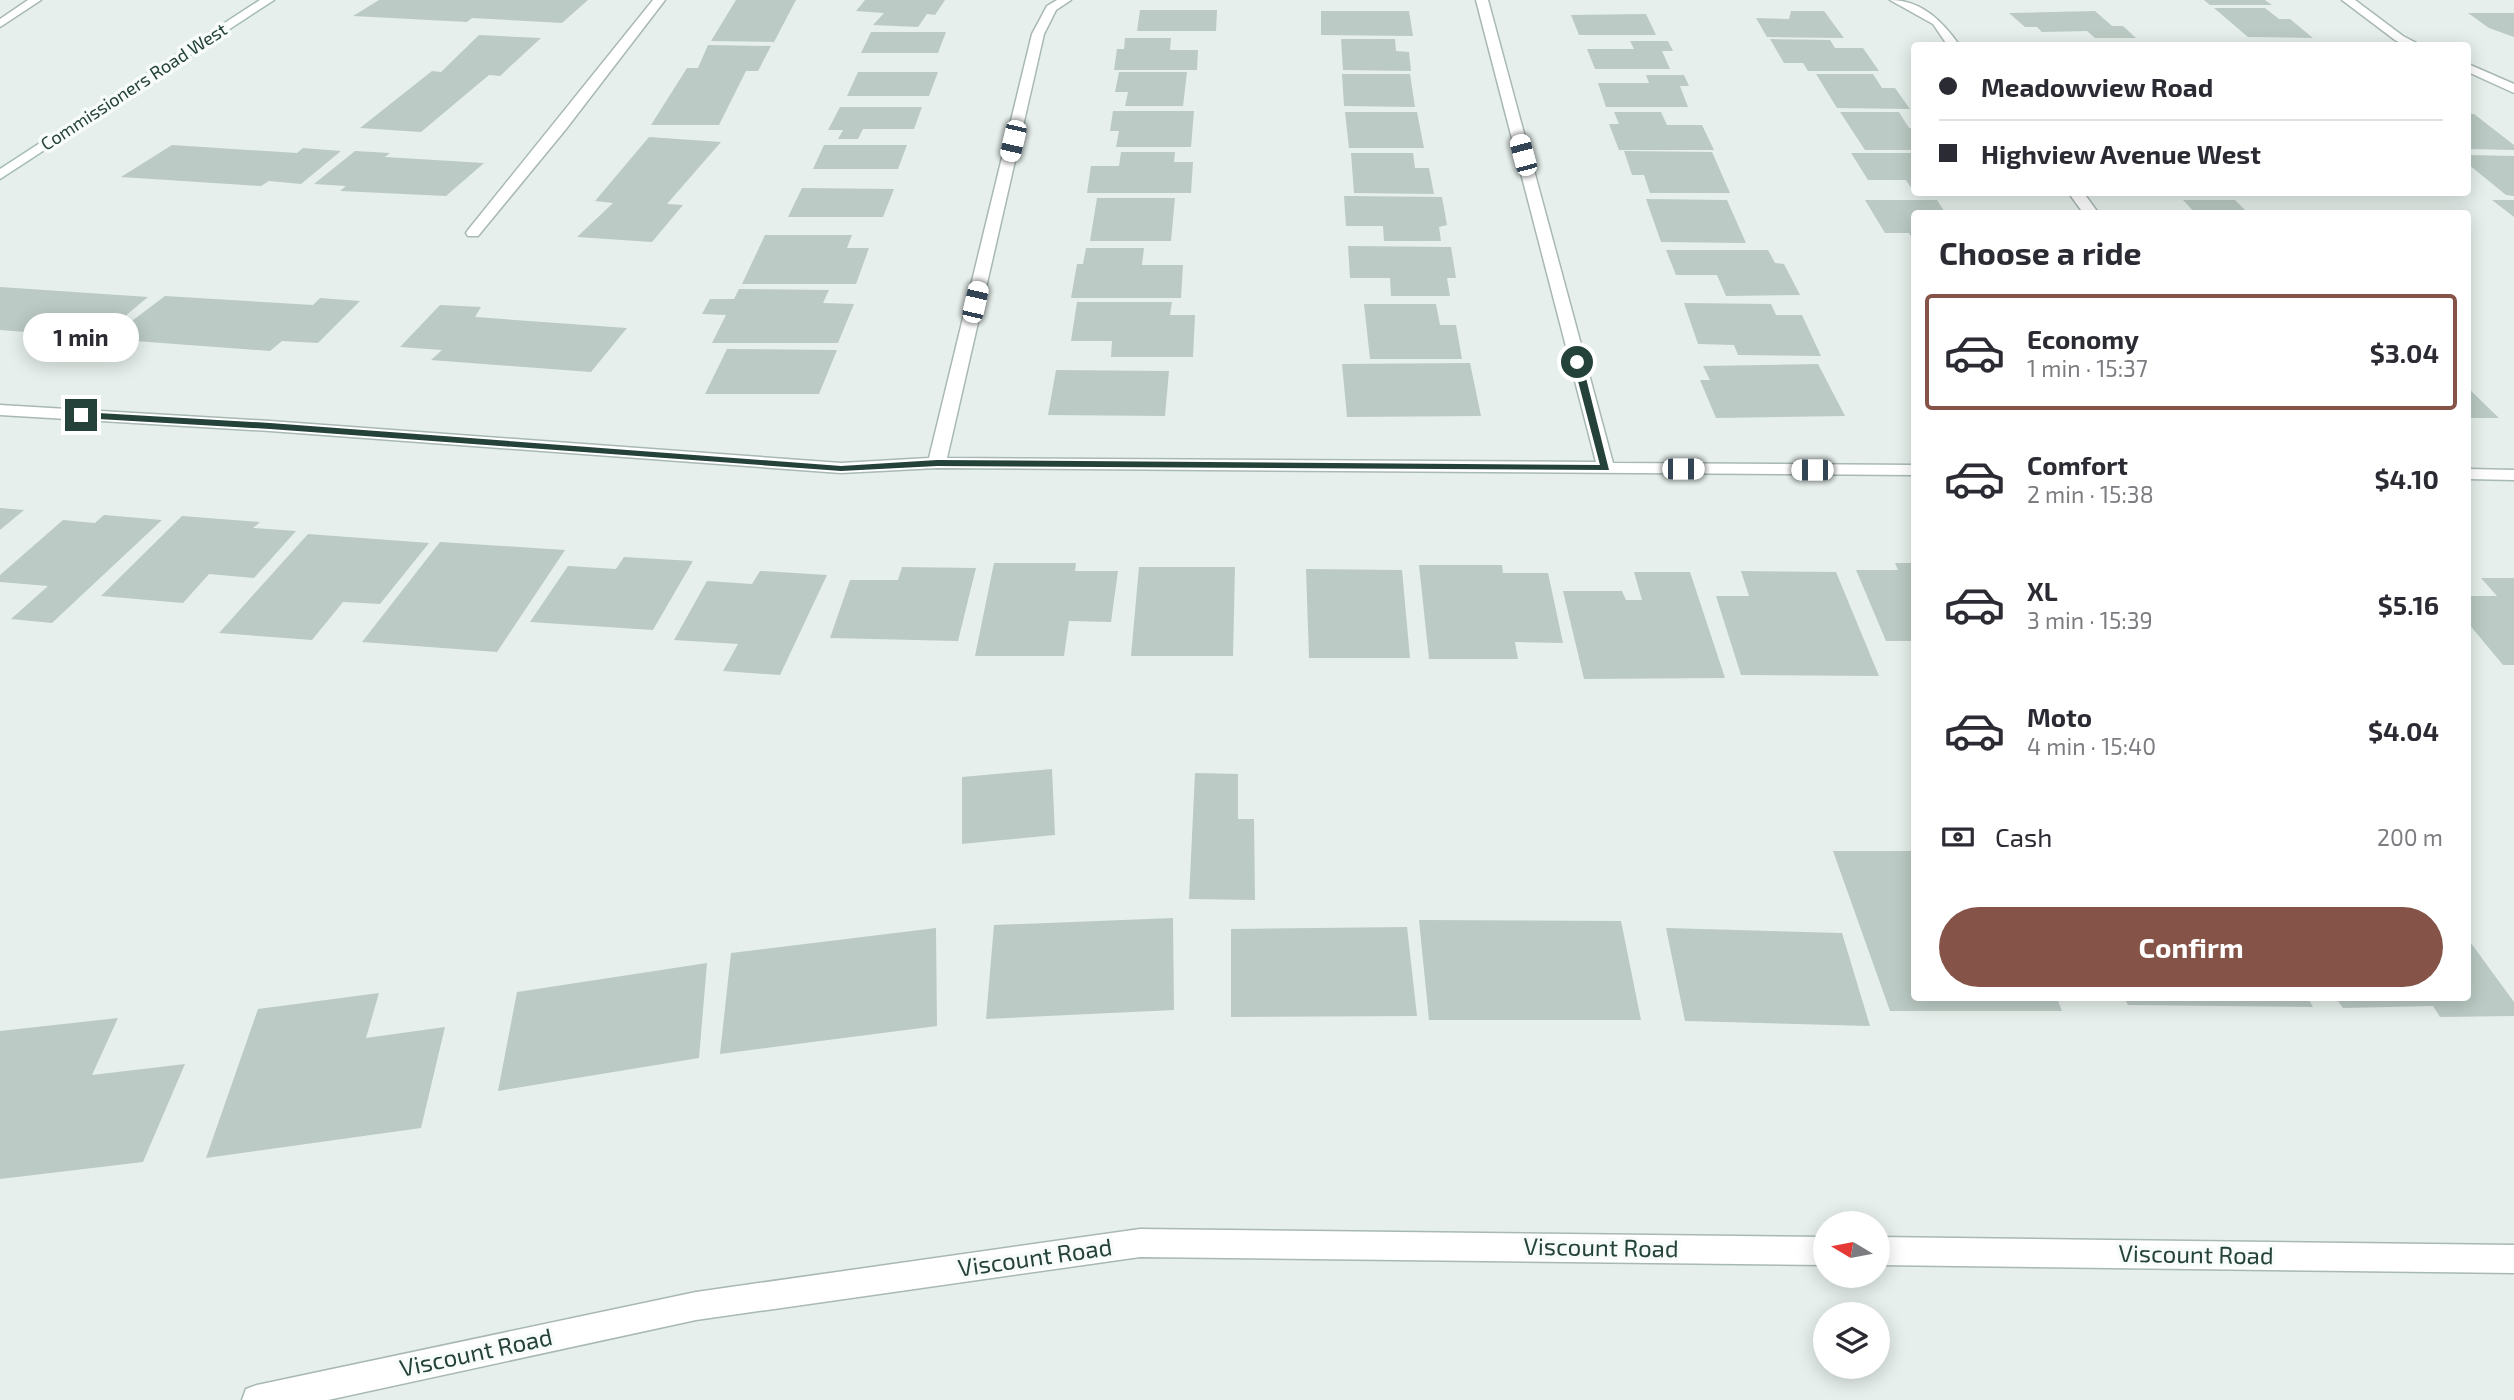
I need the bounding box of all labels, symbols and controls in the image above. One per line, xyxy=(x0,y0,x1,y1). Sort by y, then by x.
street label: Commissioners Road West xyxy=(36,18,231,155)
text: Meadowview Road xyxy=(1981,71,2213,102)
car xyxy=(999,118,1028,164)
car xyxy=(1508,132,1539,178)
text: Highview Avenue West xyxy=(1981,138,2261,169)
text: Choose a ride xyxy=(1939,233,2142,271)
car xyxy=(961,279,990,325)
callout: 1 min xyxy=(23,314,139,362)
icon: car xyxy=(1943,321,2006,384)
text: 1 min xyxy=(53,323,109,351)
text: Economy xyxy=(2027,323,2139,354)
text: $3.04 xyxy=(2370,337,2439,368)
route start xyxy=(1561,346,1593,378)
text: 1 min · 15:37 xyxy=(2027,354,2148,382)
route end xyxy=(65,399,97,431)
icon: car xyxy=(1943,447,2006,510)
text: Comfort xyxy=(2027,449,2128,480)
car xyxy=(1663,459,1705,480)
car xyxy=(1792,460,1834,481)
text: $4.10 xyxy=(2375,463,2439,494)
text: 2 min · 15:38 xyxy=(2027,480,2154,508)
icon: car xyxy=(1943,573,2006,636)
text: XL xyxy=(2027,575,2058,606)
text: $5.16 xyxy=(2378,589,2439,620)
text: 3 min · 15:39 xyxy=(2027,606,2153,634)
icon: car xyxy=(1943,699,2006,762)
text: Moto xyxy=(2027,701,2092,732)
text: $4.04 xyxy=(2368,715,2439,746)
text: 4 min · 15:40 xyxy=(2027,732,2156,760)
icon: cash xyxy=(1939,818,1977,856)
text: Cash xyxy=(1995,821,2052,852)
text: 200 m xyxy=(2377,823,2443,851)
button: Confirm xyxy=(1939,907,2443,987)
north arrow xyxy=(1813,1211,1890,1288)
map controls xyxy=(1813,1211,1890,1379)
street label: Viscount Road xyxy=(956,1231,1114,1282)
street label: Viscount Road xyxy=(1523,1231,1679,1262)
street label: Viscount Road xyxy=(2118,1238,2274,1269)
button: layers xyxy=(1813,1302,1890,1379)
street label: Viscount Road xyxy=(397,1321,555,1382)

